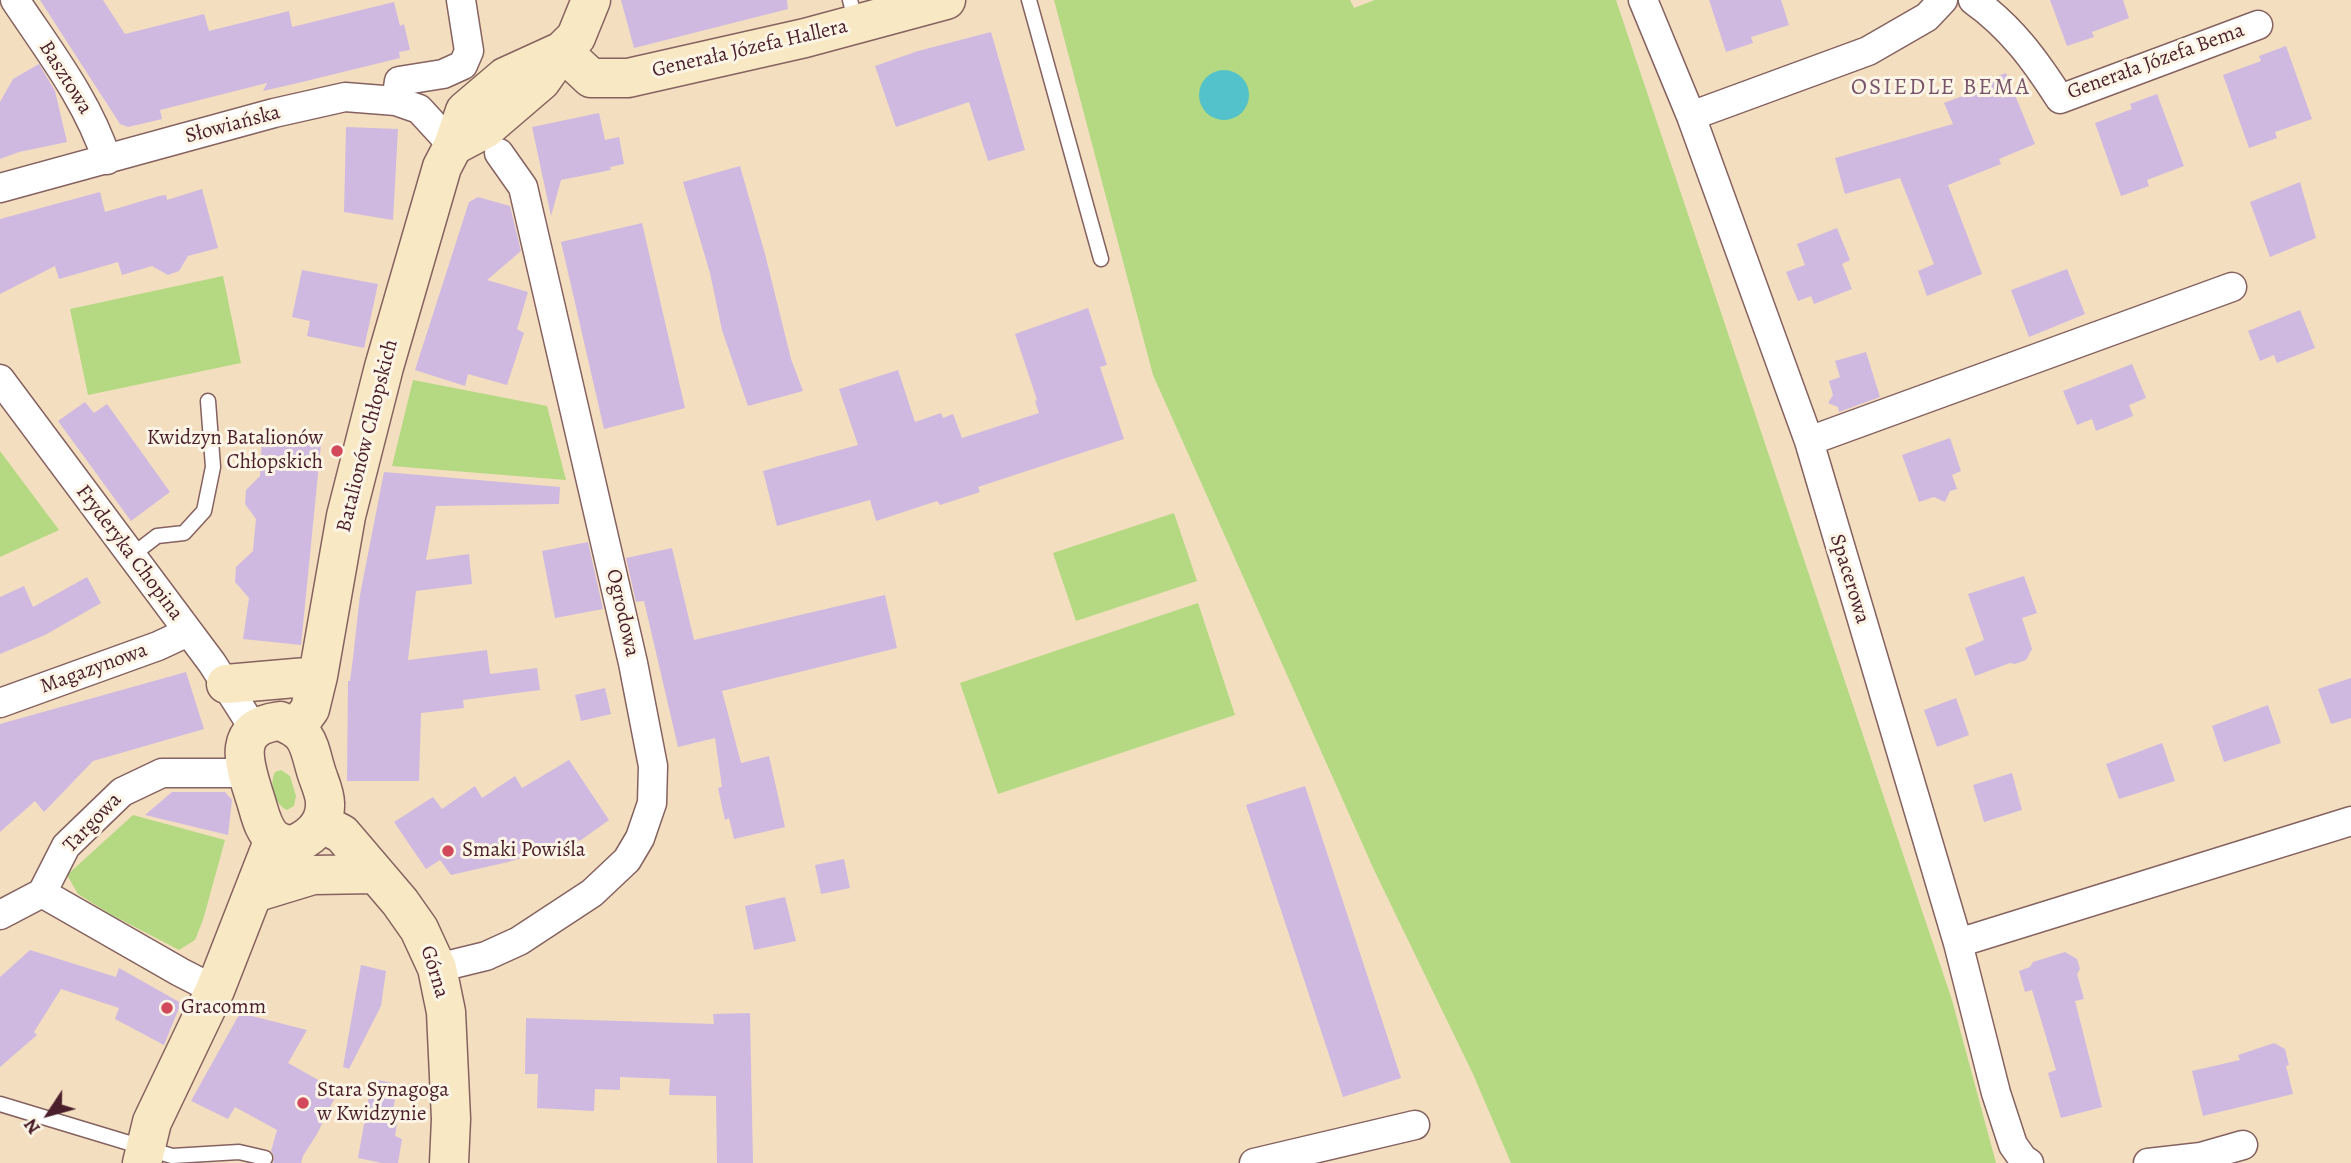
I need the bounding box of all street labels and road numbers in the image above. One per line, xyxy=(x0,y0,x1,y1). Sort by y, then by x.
street label: Generała Józefa Hallera xyxy=(650,14,850,84)
street label: Generała Józefa Bema xyxy=(2064,18,2248,106)
street label: Basztowa xyxy=(33,37,97,119)
street label: Słowiańska xyxy=(183,100,283,150)
street label: Batalionów Chłopskich xyxy=(332,337,404,535)
street label: Fryderyka Chopina xyxy=(70,480,188,626)
street label: Spacerowa xyxy=(1823,531,1875,627)
street label: Ogrodowa xyxy=(600,567,644,659)
street label: Magazynowa xyxy=(37,638,151,700)
street label: Targowa xyxy=(59,788,127,858)
street label: Górna xyxy=(414,943,454,1001)

